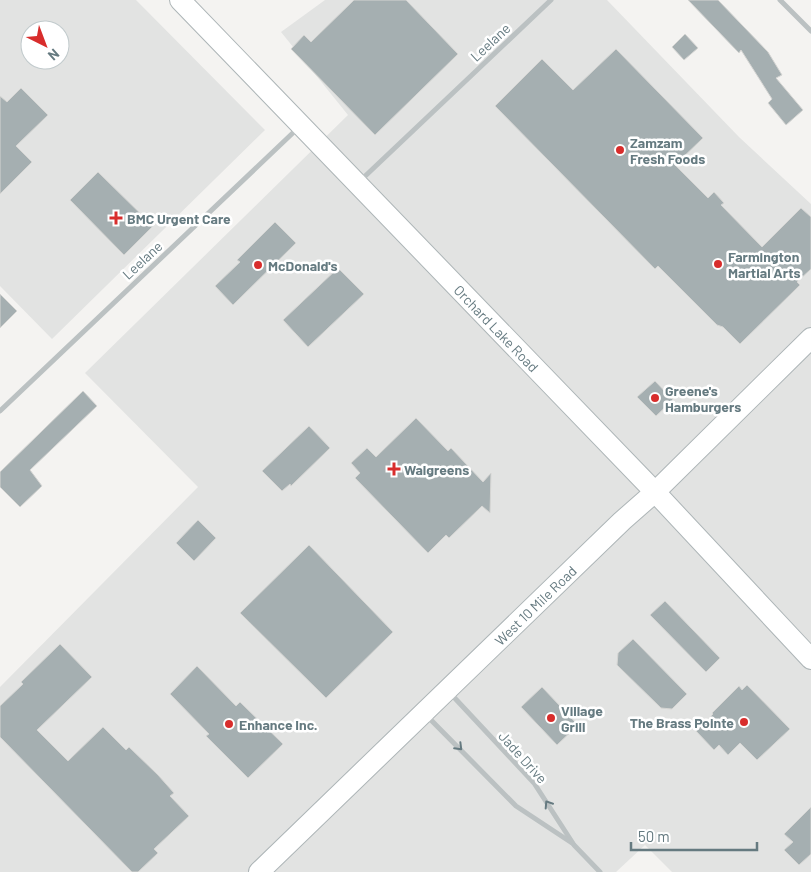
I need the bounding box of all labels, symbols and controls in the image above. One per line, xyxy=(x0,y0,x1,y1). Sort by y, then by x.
street label: Leelane xyxy=(467,19,513,65)
north arrow xyxy=(20,20,70,70)
text: N xyxy=(45,46,63,64)
place label: Zamzam Fresh Foods xyxy=(630,134,705,167)
marker: Zamzam Fresh Foods xyxy=(614,144,626,156)
place label: BMC Urgent Care xyxy=(127,210,231,227)
marker: BMC Urgent Care xyxy=(109,211,123,225)
street label: Leelane xyxy=(119,237,165,283)
place label: Farmington Martial Arts xyxy=(728,248,801,281)
place label: McDonald's xyxy=(268,257,337,274)
marker: Farmington Martial Arts xyxy=(712,258,724,270)
marker: McDonald's xyxy=(252,259,264,271)
street label: Orchard Lake Road xyxy=(451,281,543,375)
place label: Greene's Hamburgers xyxy=(665,382,741,415)
marker: Greene's Hamburgers xyxy=(649,392,661,404)
place label: Walgreens xyxy=(404,461,469,478)
marker: Walgreens xyxy=(388,463,400,475)
street label: West 10 Mile Road xyxy=(491,562,580,648)
place label: Village Grill xyxy=(561,702,603,735)
marker: Village Grill xyxy=(545,712,557,724)
place label: The Brass Pointe xyxy=(630,714,734,731)
place label: Enhance Inc. xyxy=(239,716,318,733)
marker: The Brass Pointe xyxy=(738,716,750,728)
marker: Enhance Inc. xyxy=(223,718,235,730)
street label: Jade Drive xyxy=(495,727,551,787)
one-way arrow xyxy=(453,742,462,751)
one-way arrow xyxy=(544,801,554,810)
scale bar xyxy=(631,820,757,852)
text: 50 m xyxy=(638,827,670,845)

